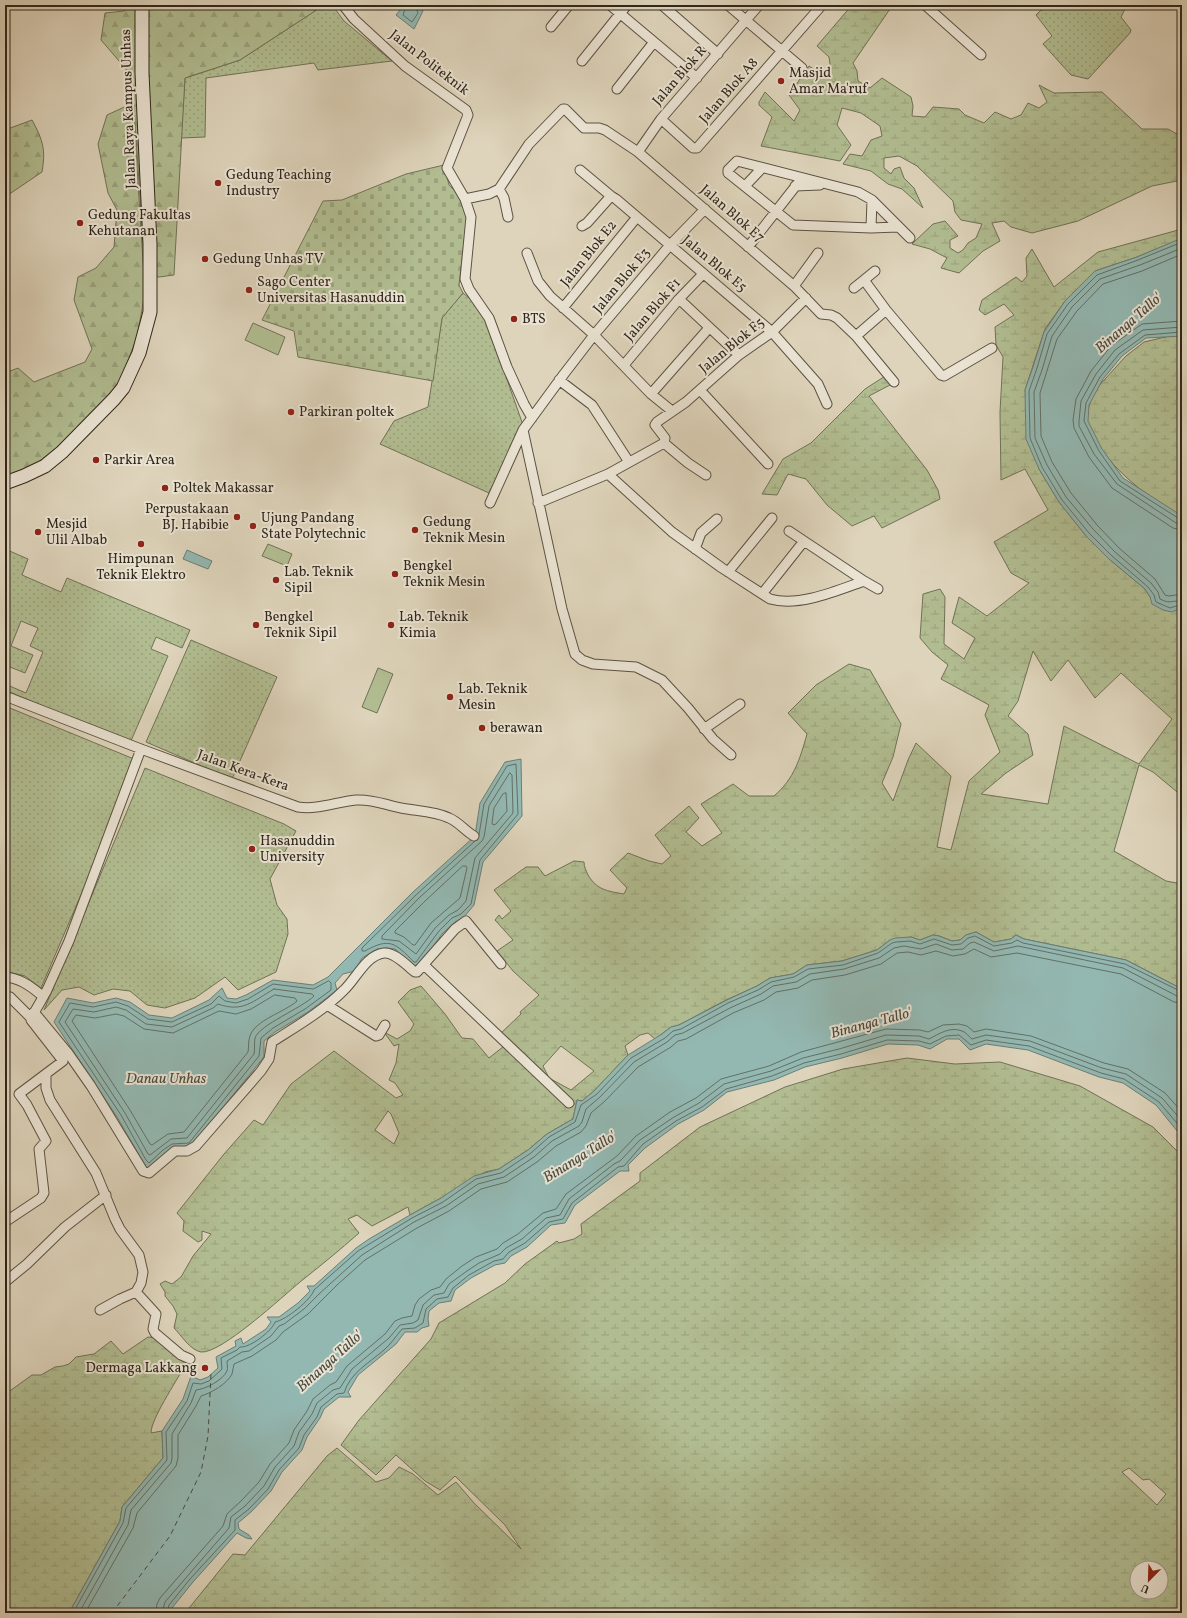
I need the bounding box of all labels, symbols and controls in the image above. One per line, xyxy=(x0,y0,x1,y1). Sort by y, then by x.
street label: Jalan Politeknik xyxy=(385,26,473,100)
street label: Jalan Raya Kampus Unhas xyxy=(117,29,141,189)
street label: Jalan Blok R xyxy=(649,41,712,110)
street label: Jalan Blok A8 xyxy=(695,54,763,128)
place label: Masjid Amar Ma'ruf xyxy=(789,64,868,99)
marker: Masjid Amar Ma'ruf xyxy=(776,76,786,86)
place label: Gedung Teaching Industry xyxy=(226,166,331,201)
marker: Gedung Teaching Industry xyxy=(213,178,223,188)
street label: Jalan Blok E7 xyxy=(696,181,768,247)
place label: Gedung Fakultas Kehutanan xyxy=(88,206,191,241)
street label: Jalan Blok E2 xyxy=(556,217,622,291)
marker: Gedung Fakultas Kehutanan xyxy=(75,218,85,228)
street label: Jalan Blok E5 xyxy=(677,231,751,297)
street label: Jalan Blok E3 xyxy=(589,244,655,318)
place label: Gedung Unhas TV xyxy=(213,250,324,269)
marker: Gedung Unhas TV xyxy=(200,254,210,264)
place label: Sago Center Universitas Hasanuddin xyxy=(257,273,405,308)
street label: Jalan Blok F1 xyxy=(620,274,686,346)
marker: Sago Center Universitas Hasanuddin xyxy=(244,285,254,295)
water label: Binanga Tallo' xyxy=(1091,288,1168,359)
place label: BTS xyxy=(522,310,546,329)
marker: BTS xyxy=(509,314,519,324)
street label: Jalan Blok F5 xyxy=(695,314,769,378)
place label: Parkiran poltek xyxy=(299,403,395,422)
marker: Parkiran poltek xyxy=(286,407,296,417)
place label: Parkir Area xyxy=(104,451,175,470)
marker: Parkir Area xyxy=(91,455,101,465)
place label: Poltek Makassar xyxy=(173,479,274,498)
marker: Poltek Makassar xyxy=(160,483,170,493)
place label: Perpustakaan BJ. Habibie xyxy=(145,500,229,535)
place label: Ujung Pandang State Polytechnic xyxy=(261,509,366,544)
marker: Perpustakaan BJ. Habibie xyxy=(232,512,242,522)
place label: Gedung Teknik Mesin xyxy=(423,513,505,548)
place label: Mesjid Ulil Albab xyxy=(46,515,108,550)
marker: Ujung Pandang State Polytechnic xyxy=(248,521,258,531)
marker: Gedung Teknik Mesin xyxy=(410,525,420,535)
marker: Mesjid Ulil Albab xyxy=(33,527,43,537)
marker: Himpunan Teknik Elektro xyxy=(136,539,146,549)
place label: Himpunan Teknik Elektro xyxy=(96,550,186,585)
place label: Bengkel Teknik Mesin xyxy=(403,557,485,592)
place label: Lab. Teknik Sipil xyxy=(284,563,354,598)
marker: Bengkel Teknik Mesin xyxy=(390,569,400,579)
marker: Lab. Teknik Sipil xyxy=(271,575,281,585)
place label: Bengkel Teknik Sipil xyxy=(264,608,337,643)
place label: Lab. Teknik Kimia xyxy=(399,608,469,643)
marker: Bengkel Teknik Sipil xyxy=(251,620,261,630)
marker: Lab. Teknik Kimia xyxy=(386,620,396,630)
place label: Lab. Teknik Mesin xyxy=(458,680,528,715)
marker: Lab. Teknik Mesin xyxy=(445,692,455,702)
place label: berawan xyxy=(490,719,543,738)
marker: berawan xyxy=(477,723,487,733)
street label: Jalan Kera-Kera xyxy=(195,746,291,796)
place label: Hasanuddin University xyxy=(260,832,335,867)
marker: Hasanuddin University xyxy=(247,844,257,854)
water label: Binanga Tallo' xyxy=(828,1003,915,1045)
water label: Danau Unhas xyxy=(126,1069,207,1090)
water label: Binanga Tallo' xyxy=(539,1127,621,1189)
water label: Binanga Tallo' xyxy=(292,1326,368,1397)
place label: Dermaga Lakkang xyxy=(85,1359,197,1378)
marker: Dermaga Lakkang xyxy=(200,1363,210,1373)
north arrow xyxy=(1129,1560,1169,1600)
text: U xyxy=(1139,1579,1152,1596)

